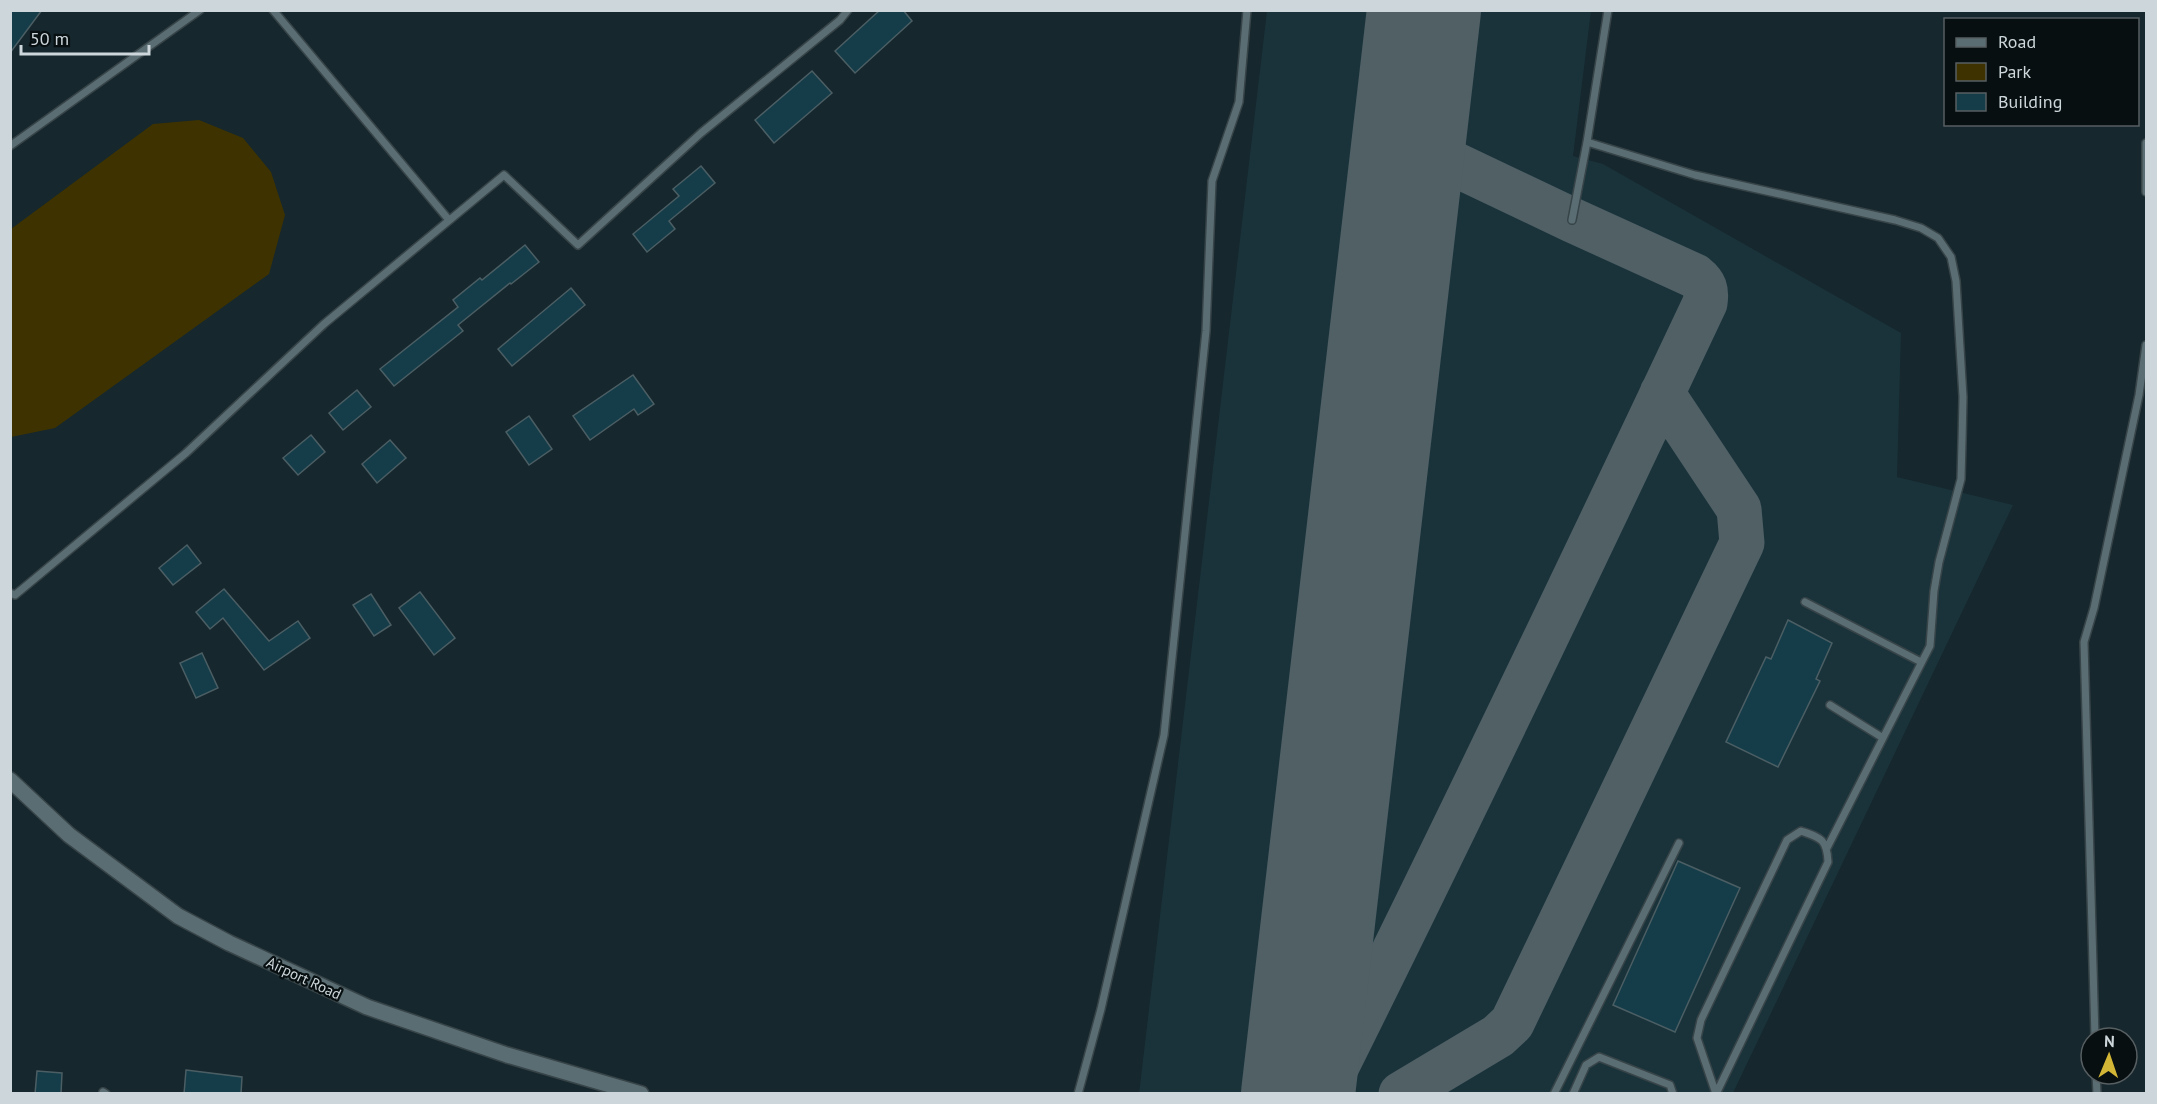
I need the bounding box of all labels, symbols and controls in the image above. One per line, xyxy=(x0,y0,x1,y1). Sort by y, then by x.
scale bar xyxy=(21,18,148,56)
legend xyxy=(1944,18,2139,126)
text: 50 m xyxy=(30,27,69,50)
text: Road xyxy=(1998,30,2036,53)
text: Park xyxy=(1998,60,2031,83)
text: Building xyxy=(1998,90,2062,113)
street label: Airport Road xyxy=(264,952,344,1004)
north arrow xyxy=(2079,1026,2139,1086)
text: N xyxy=(2104,1031,2115,1051)

